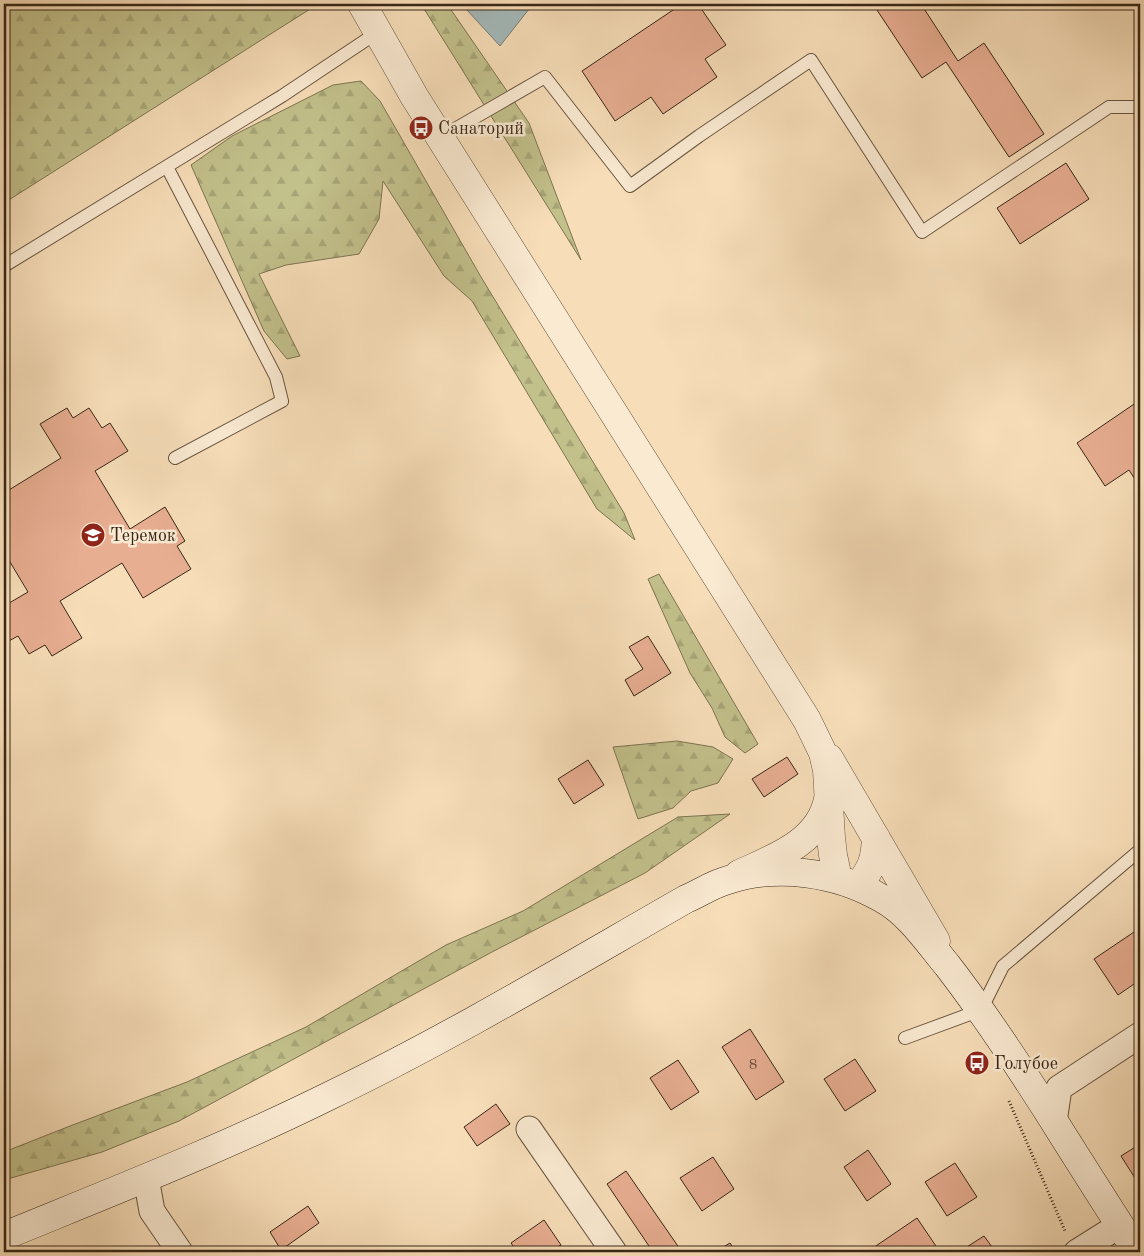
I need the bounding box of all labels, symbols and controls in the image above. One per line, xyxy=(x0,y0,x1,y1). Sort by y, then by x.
bus stop icon: Санаторий xyxy=(408,115,434,141)
place label: Санаторий xyxy=(438,120,524,138)
school or university icon: Теремок xyxy=(80,522,106,548)
place label: Теремок xyxy=(110,527,176,545)
bus stop icon: Голубое xyxy=(964,1050,990,1076)
place label: Голубое xyxy=(994,1055,1058,1073)
house number: 8 xyxy=(749,1058,757,1073)

